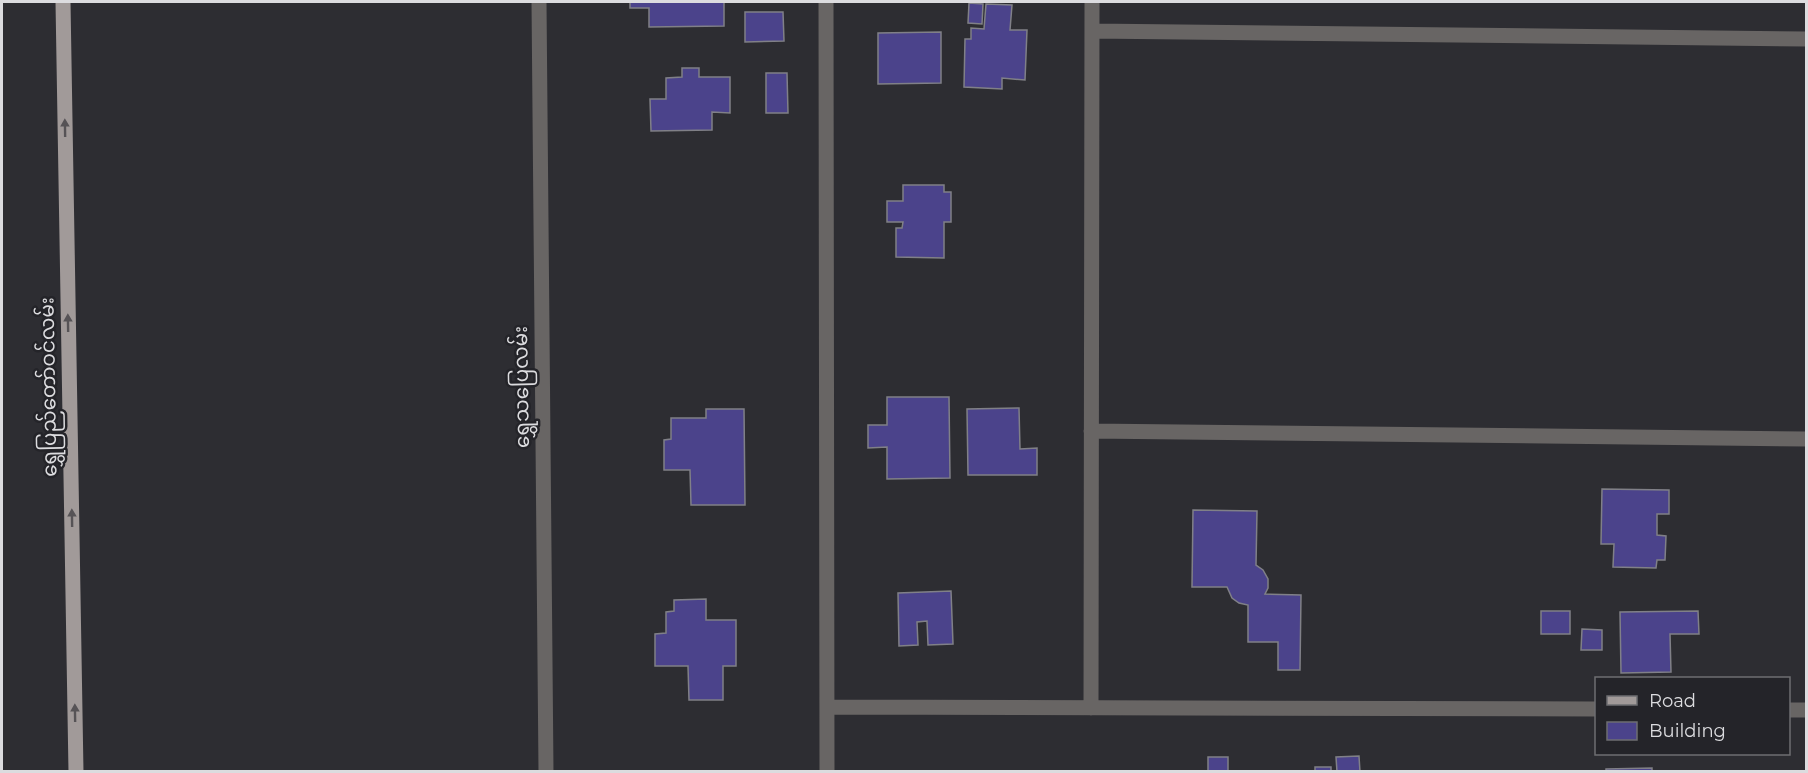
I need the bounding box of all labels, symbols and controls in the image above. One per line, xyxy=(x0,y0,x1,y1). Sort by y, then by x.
one-way arrow xyxy=(60,119,70,138)
street label: ရွှေပြည်တော်ဝင်လမ်း xyxy=(32,297,66,477)
one-way arrow xyxy=(64,314,73,333)
street label: ရွှေသပြေလမ်း xyxy=(506,326,538,448)
one-way arrow xyxy=(67,509,77,528)
legend xyxy=(1595,677,1790,755)
text: Road xyxy=(1649,690,1696,712)
one-way arrow xyxy=(70,704,80,723)
text: Building xyxy=(1649,720,1726,742)

